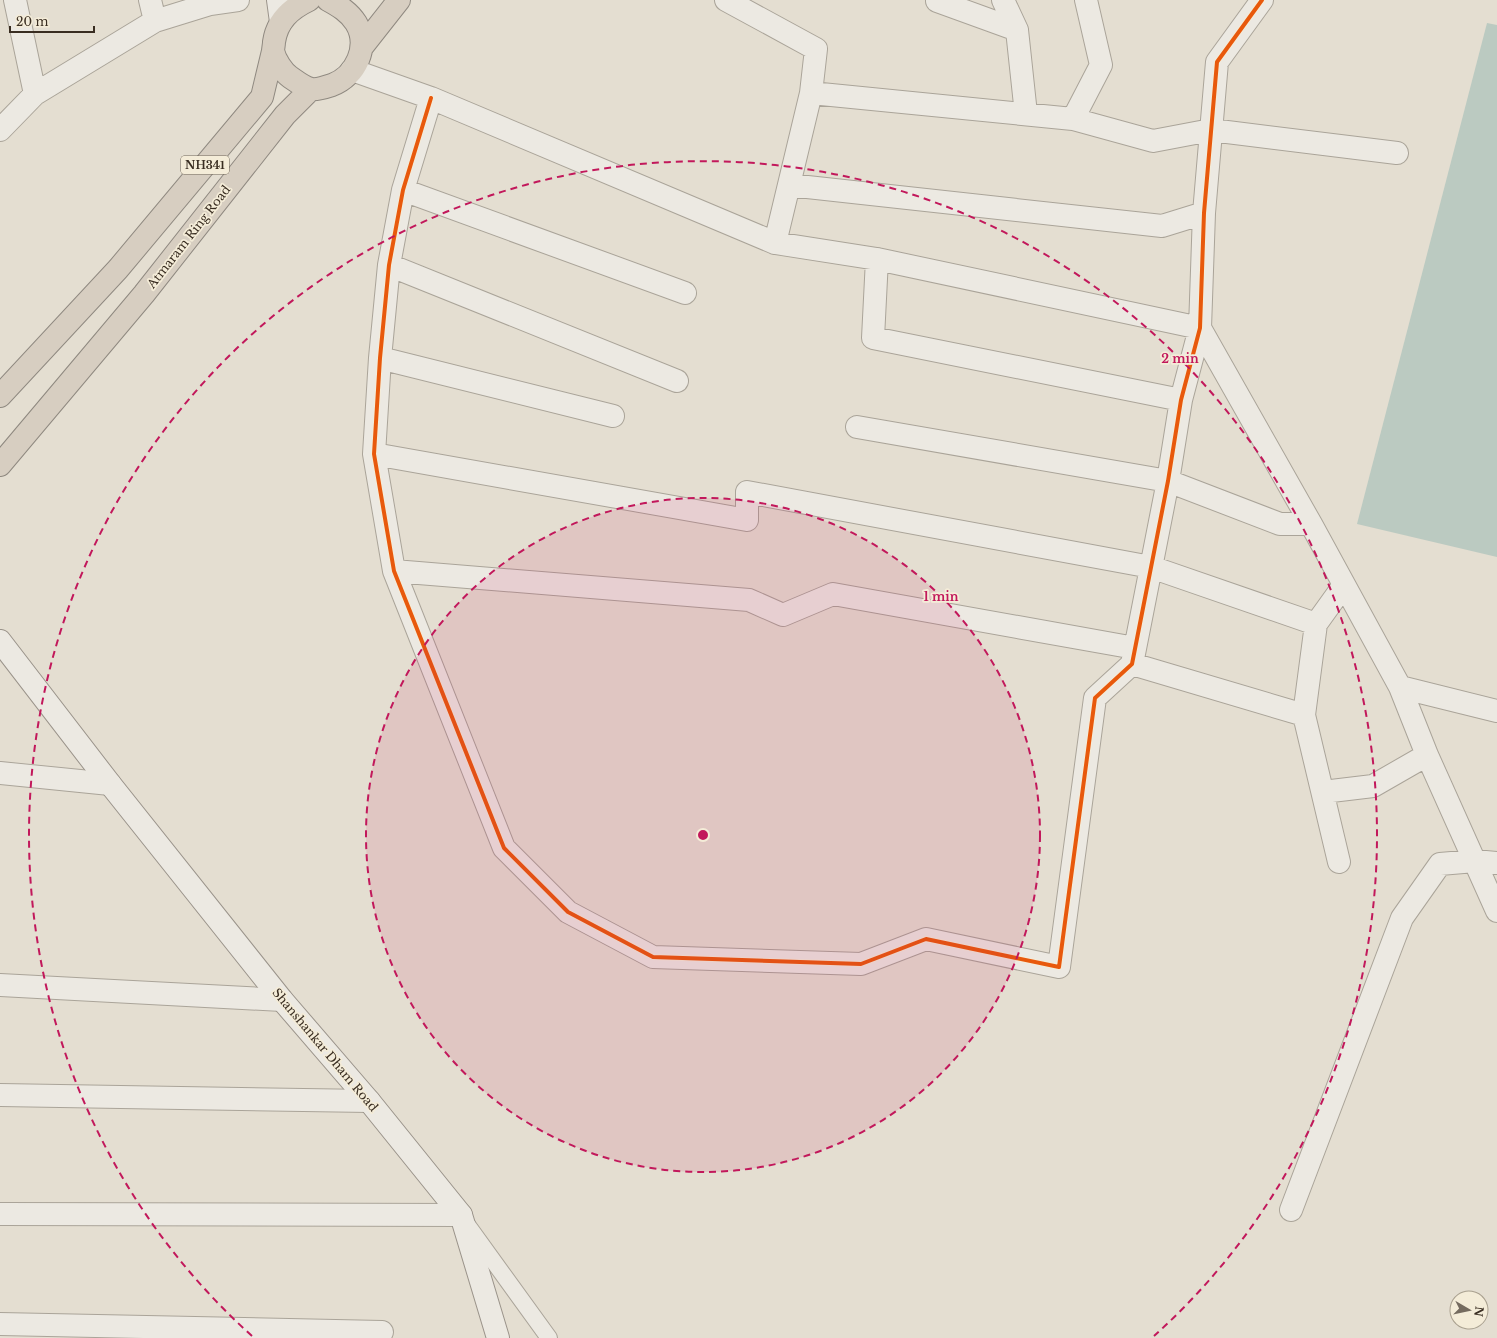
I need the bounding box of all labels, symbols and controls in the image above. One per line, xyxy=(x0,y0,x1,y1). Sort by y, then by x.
scale bar xyxy=(10,8,94,34)
text: 20 m xyxy=(16,14,48,29)
road number: NH341 xyxy=(181,156,229,174)
street label: Atmaram Ring Road xyxy=(143,182,233,292)
text: 2 min xyxy=(1161,351,1199,366)
text: 1 min xyxy=(924,589,959,604)
centre of rings xyxy=(696,828,710,842)
street label: Shanshankar Dham Road xyxy=(269,985,381,1114)
north arrow xyxy=(1449,1290,1489,1330)
text: N xyxy=(1471,1305,1487,1318)

